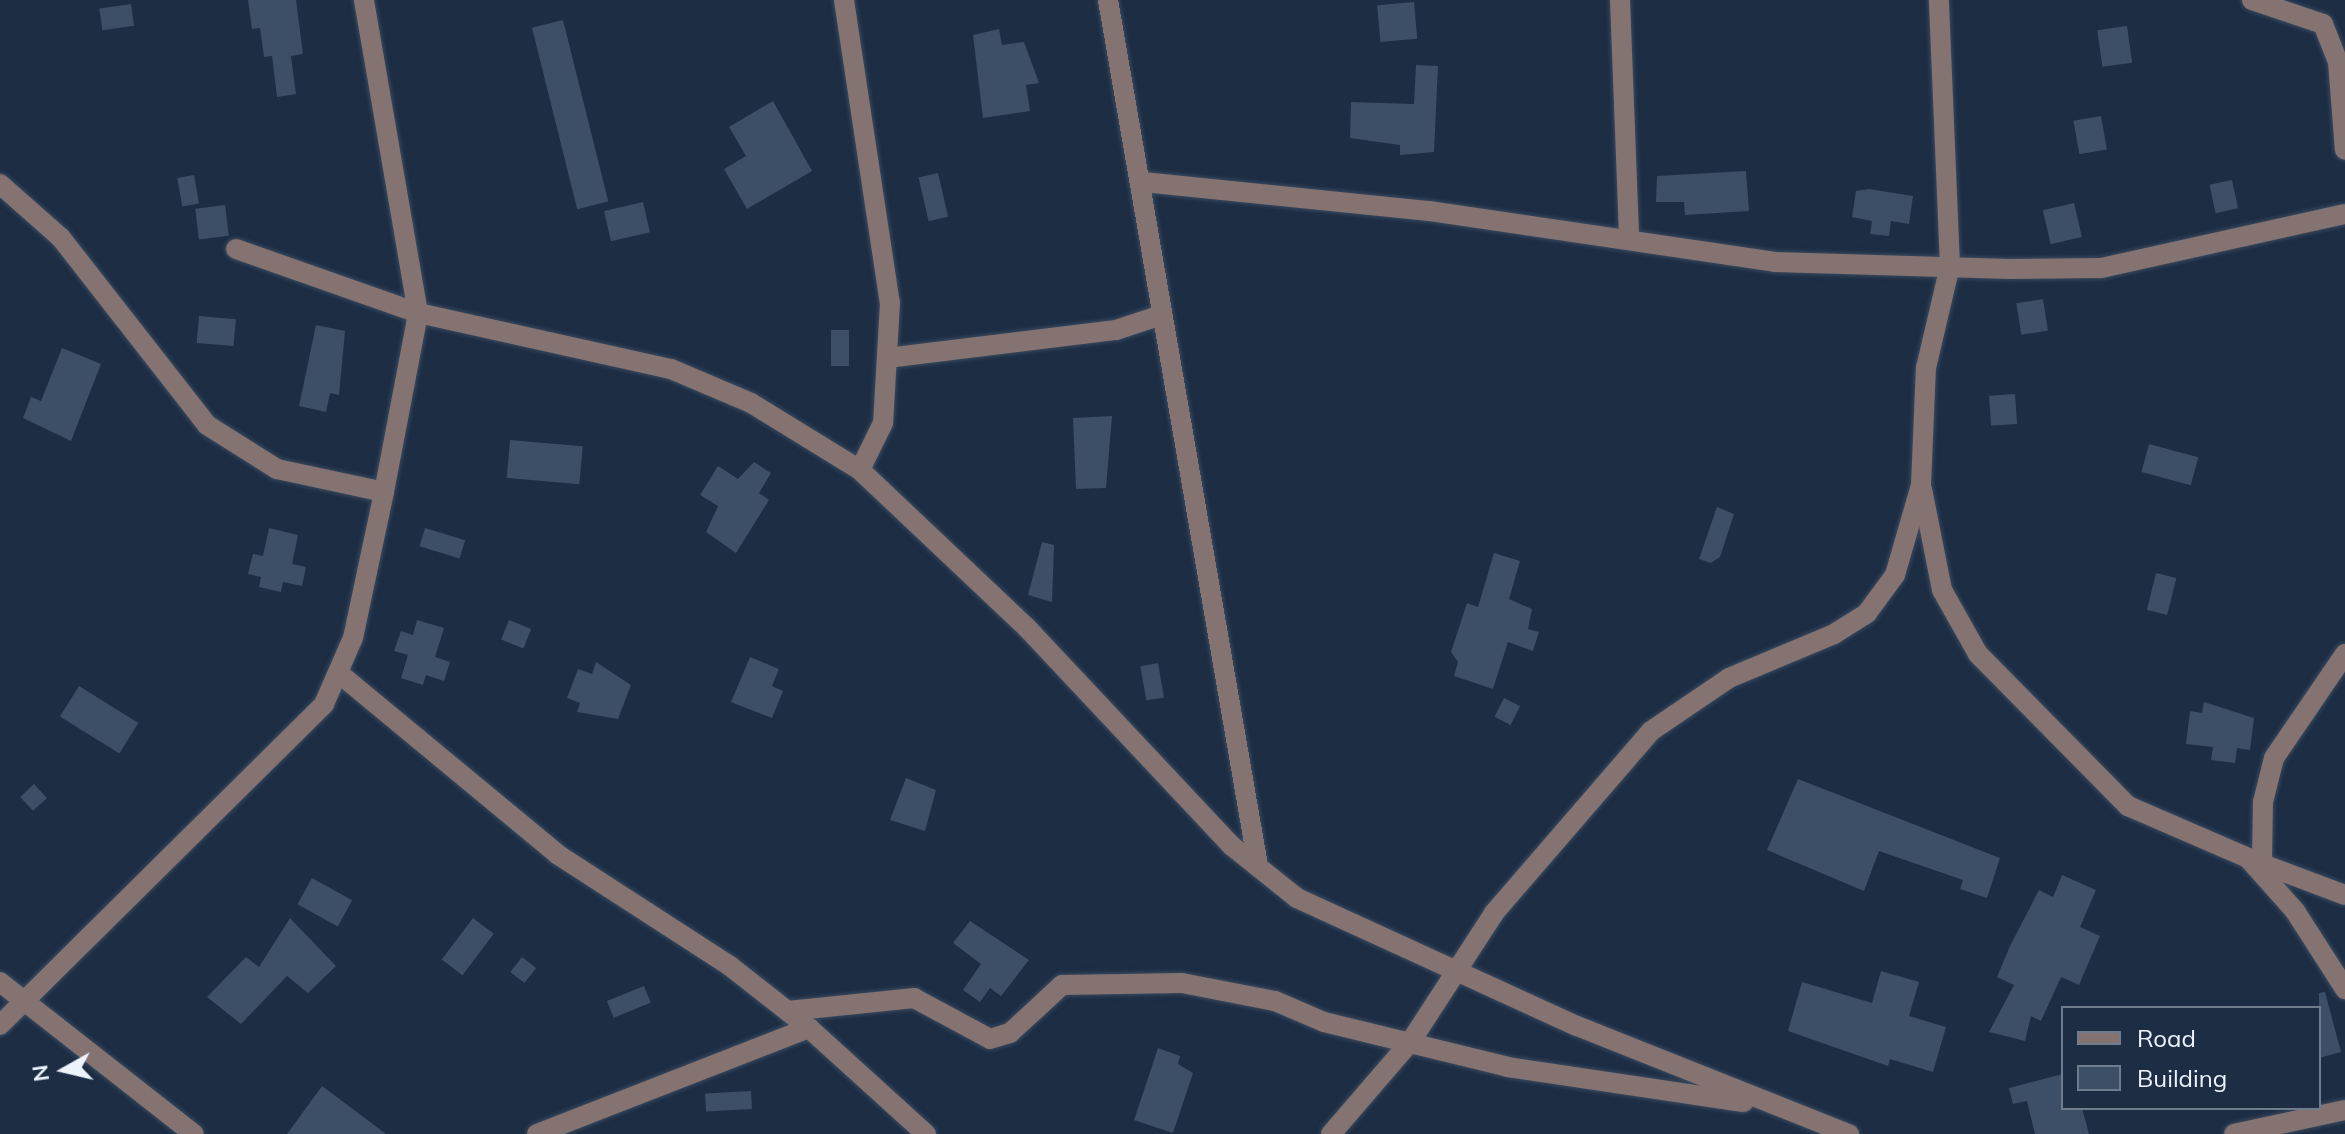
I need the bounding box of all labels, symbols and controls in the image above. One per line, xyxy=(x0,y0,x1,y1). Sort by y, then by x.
legend xyxy=(2061,1006,2321,1110)
text: Road xyxy=(2137,1023,2196,1053)
north arrow xyxy=(24,1030,104,1110)
text: N xyxy=(25,1063,55,1084)
text: Building xyxy=(2137,1063,2227,1093)

